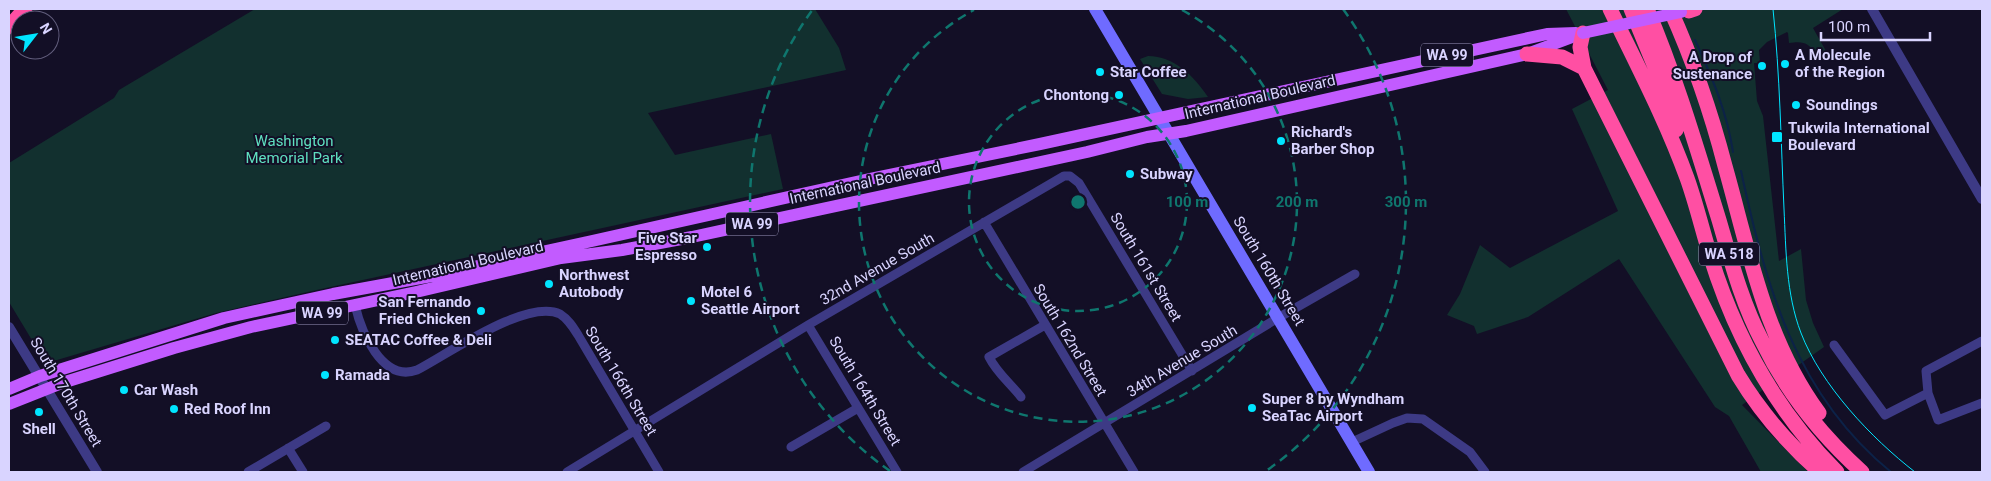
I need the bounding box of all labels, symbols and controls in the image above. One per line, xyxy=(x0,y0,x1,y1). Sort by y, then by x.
north arrow xyxy=(10,10,60,60)
scale bar xyxy=(1821,10,1930,42)
text: 100 m xyxy=(1828,18,1870,36)
text: N xyxy=(37,20,56,37)
road number: WA 99 xyxy=(1421,44,1473,66)
place label: A Molecule of the Region xyxy=(1795,46,1885,81)
place label: A Drop of Sustenance xyxy=(1673,48,1753,83)
marker: A Molecule of the Region xyxy=(1779,58,1791,70)
marker: A Drop of Sustenance xyxy=(1756,60,1768,72)
place label: Star Coffee xyxy=(1110,63,1187,81)
marker: Star Coffee xyxy=(1094,66,1106,78)
street label: International Boulevard xyxy=(1183,71,1337,123)
place label: Chontong xyxy=(1044,86,1109,104)
marker: Chontong xyxy=(1113,89,1125,101)
place label: Soundings xyxy=(1806,96,1878,114)
marker: Soundings xyxy=(1790,99,1802,111)
place label: Tukwila International Boulevard xyxy=(1788,119,1930,154)
place label: Richard's Barber Shop xyxy=(1291,123,1374,158)
marker: Tukwila International Boulevard xyxy=(1770,130,1784,144)
park label: Washington Memorial Park xyxy=(245,132,343,167)
marker: Richard's Barber Shop xyxy=(1275,135,1287,147)
street label: International Boulevard xyxy=(788,158,942,208)
place label: Subway xyxy=(1140,165,1193,183)
marker: Subway xyxy=(1124,168,1136,180)
centre of rings xyxy=(1069,193,1087,211)
text: 100 m xyxy=(1166,193,1208,211)
text: 200 m xyxy=(1276,193,1318,211)
text: 300 m xyxy=(1385,193,1427,211)
street label: South 161st Street xyxy=(1106,209,1186,325)
road number: WA 99 xyxy=(726,212,778,235)
street label: South 160th Street xyxy=(1229,213,1309,329)
place label: Five Star Espresso xyxy=(635,229,697,264)
street label: 32nd Avenue South xyxy=(817,229,937,309)
street label: International Boulevard xyxy=(391,237,545,289)
marker: Five Star Espresso xyxy=(701,241,713,253)
road number: WA 518 xyxy=(1699,242,1759,266)
place label: Northwest Autobody xyxy=(559,266,629,301)
marker: Northwest Autobody xyxy=(543,278,555,290)
street label: South 162nd Street xyxy=(1029,281,1111,400)
place label: Motel 6 Seattle Airport xyxy=(701,283,800,318)
place label: San Fernando Fried Chicken xyxy=(378,293,471,328)
marker: Motel 6 Seattle Airport xyxy=(685,295,697,307)
road number: WA 99 xyxy=(296,302,348,324)
marker: San Fernando Fried Chicken xyxy=(475,305,487,317)
street label: 34th Avenue South xyxy=(1124,321,1240,401)
street label: South 166th Street xyxy=(581,323,661,439)
place label: SEATAC Coffee & Deli xyxy=(345,331,492,349)
street label: South 164th Street xyxy=(825,333,905,449)
street label: South 170th Street xyxy=(26,334,106,450)
marker: SEATAC Coffee & Deli xyxy=(329,334,341,346)
place label: Ramada xyxy=(335,366,390,384)
marker: Ramada xyxy=(319,369,331,381)
place label: Car Wash xyxy=(134,381,198,399)
marker: Car Wash xyxy=(118,384,130,396)
place label: Super 8 by Wyndham SeaTac Airport xyxy=(1262,390,1404,425)
place label: Red Roof Inn xyxy=(184,400,271,418)
marker: Super 8 by Wyndham SeaTac Airport xyxy=(1246,402,1258,414)
marker: Red Roof Inn xyxy=(168,403,180,415)
marker: Shell xyxy=(33,406,45,418)
place label: Shell xyxy=(22,420,56,438)

